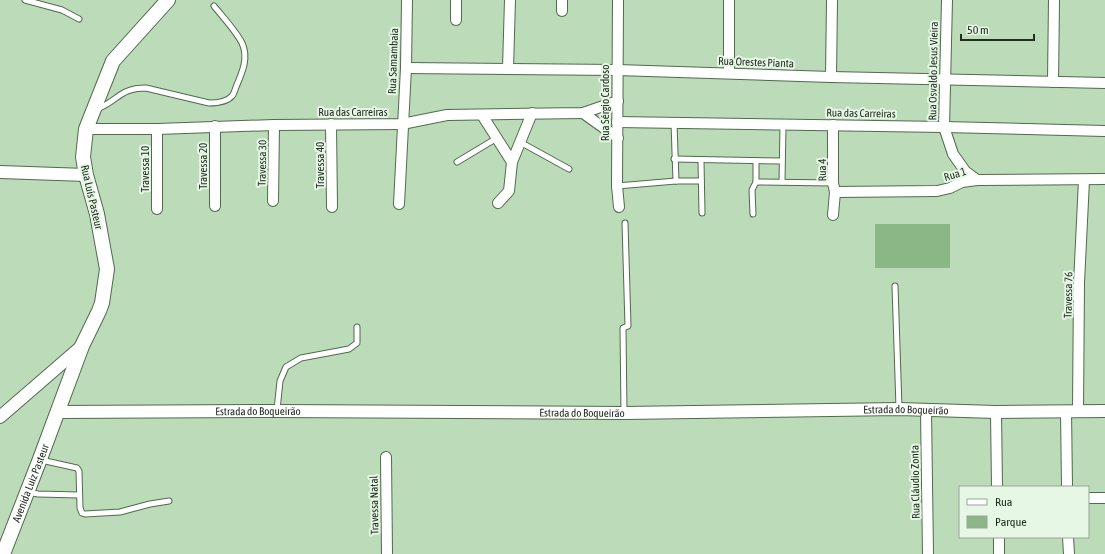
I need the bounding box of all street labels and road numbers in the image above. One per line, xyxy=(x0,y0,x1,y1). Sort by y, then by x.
street label: Rua Osvaldo Jesus Vieira xyxy=(926,22,940,120)
street label: Rua Samambaia xyxy=(386,28,400,94)
street label: Rua Orestes Pianta xyxy=(718,55,794,69)
street label: Rua Sérgio Cardoso xyxy=(599,65,611,141)
street label: Rua das Carreiras xyxy=(318,106,388,118)
street label: Rua das Carreiras xyxy=(826,106,896,120)
street label: Travessa 30 xyxy=(256,140,268,186)
street label: Travessa 40 xyxy=(314,142,326,188)
street label: Travessa 20 xyxy=(197,143,209,189)
street label: Travessa 10 xyxy=(139,146,151,192)
street label: Rua 4 xyxy=(816,159,828,181)
street label: Rua Luís Pasteur xyxy=(79,164,105,231)
street label: Rua 1 xyxy=(942,165,968,183)
street label: Travessa 76 xyxy=(1062,272,1074,318)
street label: Estrada do Boqueirão xyxy=(863,403,949,417)
street label: Estrada do Boqueirão xyxy=(215,405,301,417)
street label: Estrada do Boqueirão xyxy=(539,407,625,419)
street label: Avenida Luiz Pasteur xyxy=(10,442,51,524)
street label: Rua Cláudio Zonta xyxy=(908,445,922,519)
street label: Travessa Natal xyxy=(367,475,381,535)

